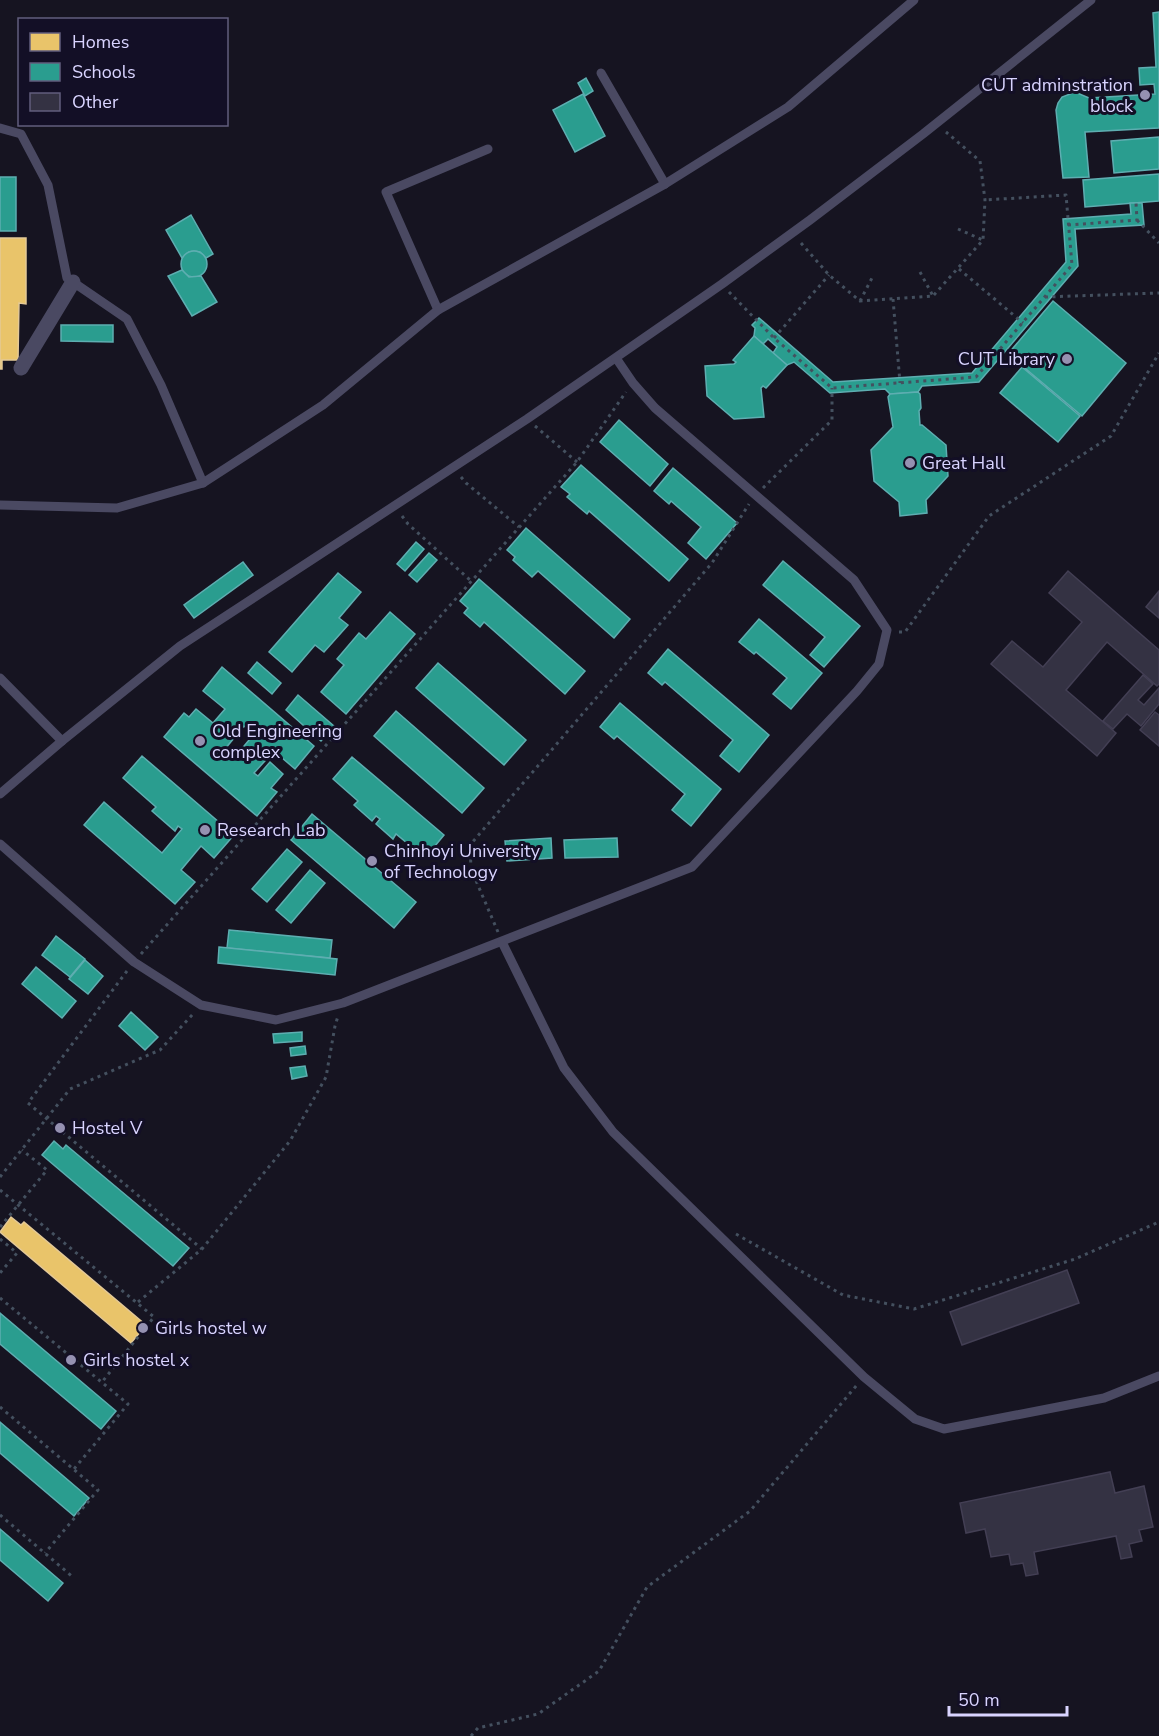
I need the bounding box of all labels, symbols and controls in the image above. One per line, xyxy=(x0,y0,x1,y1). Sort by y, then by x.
legend xyxy=(18,18,228,126)
text: Homes xyxy=(72,30,129,54)
text: Schools xyxy=(72,60,136,84)
place label: CUT adminstration block xyxy=(981,73,1134,118)
marker: CUT adminstration block xyxy=(1138,88,1152,102)
text: Other xyxy=(72,90,119,114)
place label: CUT Library xyxy=(958,347,1056,371)
marker: CUT Library xyxy=(1060,352,1074,366)
place label: Great Hall xyxy=(922,451,1006,475)
marker: Great Hall xyxy=(903,456,917,470)
place label: Old Engineering complex xyxy=(212,719,342,764)
marker: Old Engineering complex xyxy=(193,734,207,748)
place label: Research Lab xyxy=(217,818,326,842)
marker: Research Lab xyxy=(198,823,212,837)
place label: Chinhoyi University of Technology xyxy=(384,839,541,884)
marker: Chinhoyi University of Technology xyxy=(365,854,379,868)
place label: Hostel V xyxy=(72,1116,143,1140)
marker: Hostel V xyxy=(53,1121,67,1135)
place label: Girls hostel w xyxy=(155,1316,267,1340)
marker: Girls hostel w xyxy=(136,1321,150,1335)
place label: Girls hostel x xyxy=(83,1348,190,1372)
marker: Girls hostel x xyxy=(64,1353,78,1367)
scale bar xyxy=(949,1679,1068,1717)
text: 50 m xyxy=(958,1688,1000,1712)

